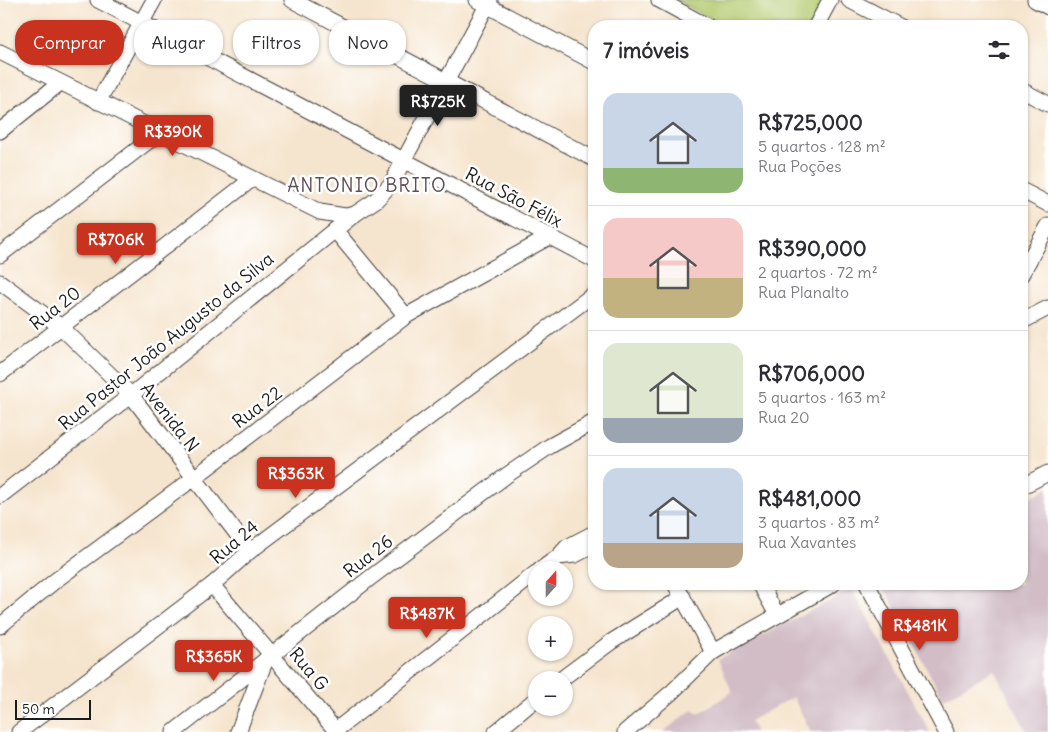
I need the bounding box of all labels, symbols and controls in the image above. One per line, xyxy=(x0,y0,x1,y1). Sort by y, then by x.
chip: Comprar xyxy=(15,20,124,65)
chip: Alugar xyxy=(134,20,223,65)
chip: Filtros xyxy=(233,20,319,65)
chip: Novo xyxy=(329,20,406,65)
icon: filters xyxy=(985,36,1013,64)
text: 7 imóveis xyxy=(603,37,689,64)
pin: R$725K xyxy=(397,84,479,127)
text: R$725K xyxy=(411,91,465,111)
text: R$725,000 xyxy=(758,109,863,136)
icon: home xyxy=(643,113,703,173)
pin: R$390K xyxy=(132,114,214,157)
text: R$390K xyxy=(144,121,202,141)
text: 5 quartos · 128 m² xyxy=(758,136,886,156)
text: Rua Poções xyxy=(758,156,841,176)
street label: Rua São Félix xyxy=(461,162,567,232)
district label: ANTONIO BRITO xyxy=(287,173,447,197)
pin: R$706K xyxy=(75,222,157,265)
text: R$706K xyxy=(88,229,144,249)
text: R$390,000 xyxy=(758,235,867,262)
icon: home xyxy=(643,238,703,298)
street label: Rua Pastor João Augusto da Silva xyxy=(54,247,278,435)
text: 2 quartos · 72 m² xyxy=(758,262,878,282)
street label: Rua 20 xyxy=(25,281,85,335)
text: Rua Planalto xyxy=(758,282,849,302)
text: R$706,000 xyxy=(758,360,865,387)
icon: home xyxy=(643,363,703,423)
street label: Avenida N xyxy=(136,378,204,456)
street label: Rua 22 xyxy=(228,381,286,433)
text: 5 quartos · 163 m² xyxy=(758,387,886,407)
text: Rua 20 xyxy=(758,407,810,427)
pin: R$363K xyxy=(255,456,337,499)
text: R$363K xyxy=(268,463,324,483)
text: R$481,000 xyxy=(758,485,861,512)
icon: home xyxy=(643,488,703,548)
text: 3 quartos · 83 m² xyxy=(758,512,880,532)
street label: Rua 24 xyxy=(205,515,263,569)
street label: Rua 26 xyxy=(339,530,397,582)
text: Rua Xavantes xyxy=(758,532,856,552)
north arrow xyxy=(528,561,572,606)
map controls xyxy=(528,561,573,716)
pin: R$487K xyxy=(386,596,468,639)
text: R$487K xyxy=(399,603,455,623)
pin: R$481K xyxy=(879,608,961,651)
text: R$481K xyxy=(893,615,947,635)
button: + xyxy=(528,616,573,661)
pin: R$365K xyxy=(173,640,255,682)
street label: Rua G xyxy=(284,643,334,695)
text: R$365K xyxy=(186,646,242,666)
button: − xyxy=(528,671,573,716)
scale bar xyxy=(15,697,91,720)
text: 50 m xyxy=(22,700,55,718)

